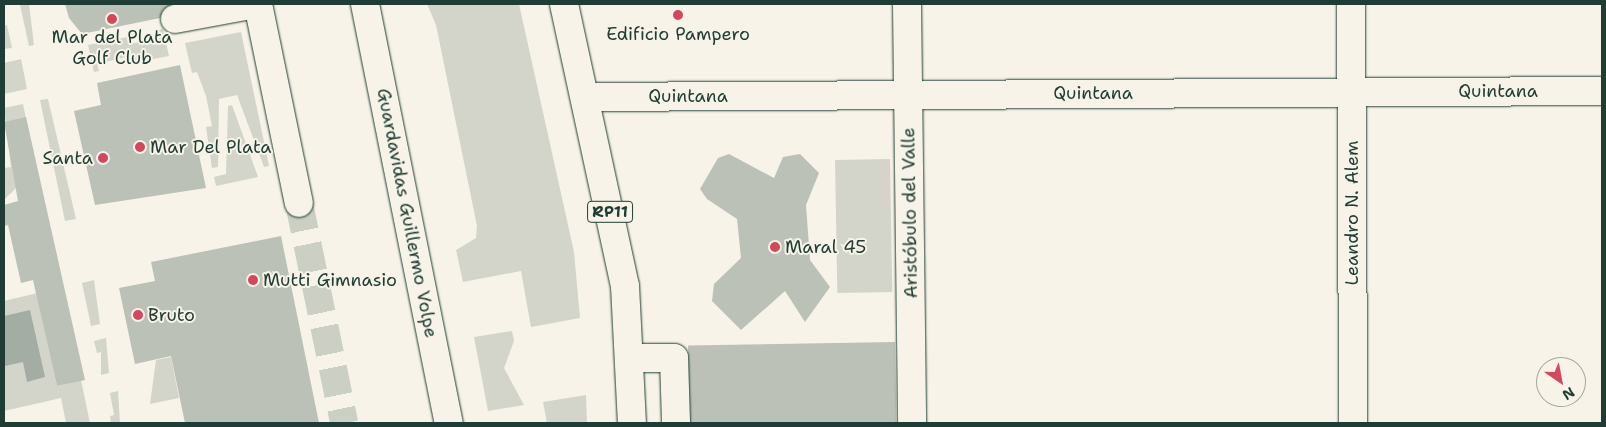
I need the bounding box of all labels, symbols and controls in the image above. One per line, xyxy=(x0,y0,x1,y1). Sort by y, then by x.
marker: Edificio Pampero xyxy=(672,9,684,21)
marker: Mar del Plata Golf Club xyxy=(106,13,118,25)
place label: Edificio Pampero xyxy=(606,23,750,45)
place label: Mar del Plata Golf Club xyxy=(51,27,173,70)
street label: Quintana xyxy=(1458,80,1538,102)
street label: Quintana xyxy=(1053,82,1133,104)
street label: Quintana xyxy=(648,85,728,107)
street label: Guardavidas Guillermo Volpe xyxy=(372,86,442,340)
street label: Aristóbulo del Valle xyxy=(898,127,922,299)
place label: Mar Del Plata xyxy=(150,136,272,158)
street label: Leandro N. Alem xyxy=(1341,140,1363,286)
marker: Mar Del Plata xyxy=(134,141,146,153)
place label: Santa xyxy=(43,147,93,169)
marker: Santa xyxy=(97,152,109,164)
road number: RP11 xyxy=(586,198,634,226)
place label: Maral 45 xyxy=(785,236,866,258)
marker: Maral 45 xyxy=(769,241,781,253)
place label: Mutti Gimnasio xyxy=(263,269,397,291)
marker: Mutti Gimnasio xyxy=(247,274,259,286)
place label: Bruto xyxy=(148,304,195,326)
marker: Bruto xyxy=(132,309,144,321)
north arrow xyxy=(1536,357,1586,407)
text: N xyxy=(1559,383,1578,404)

